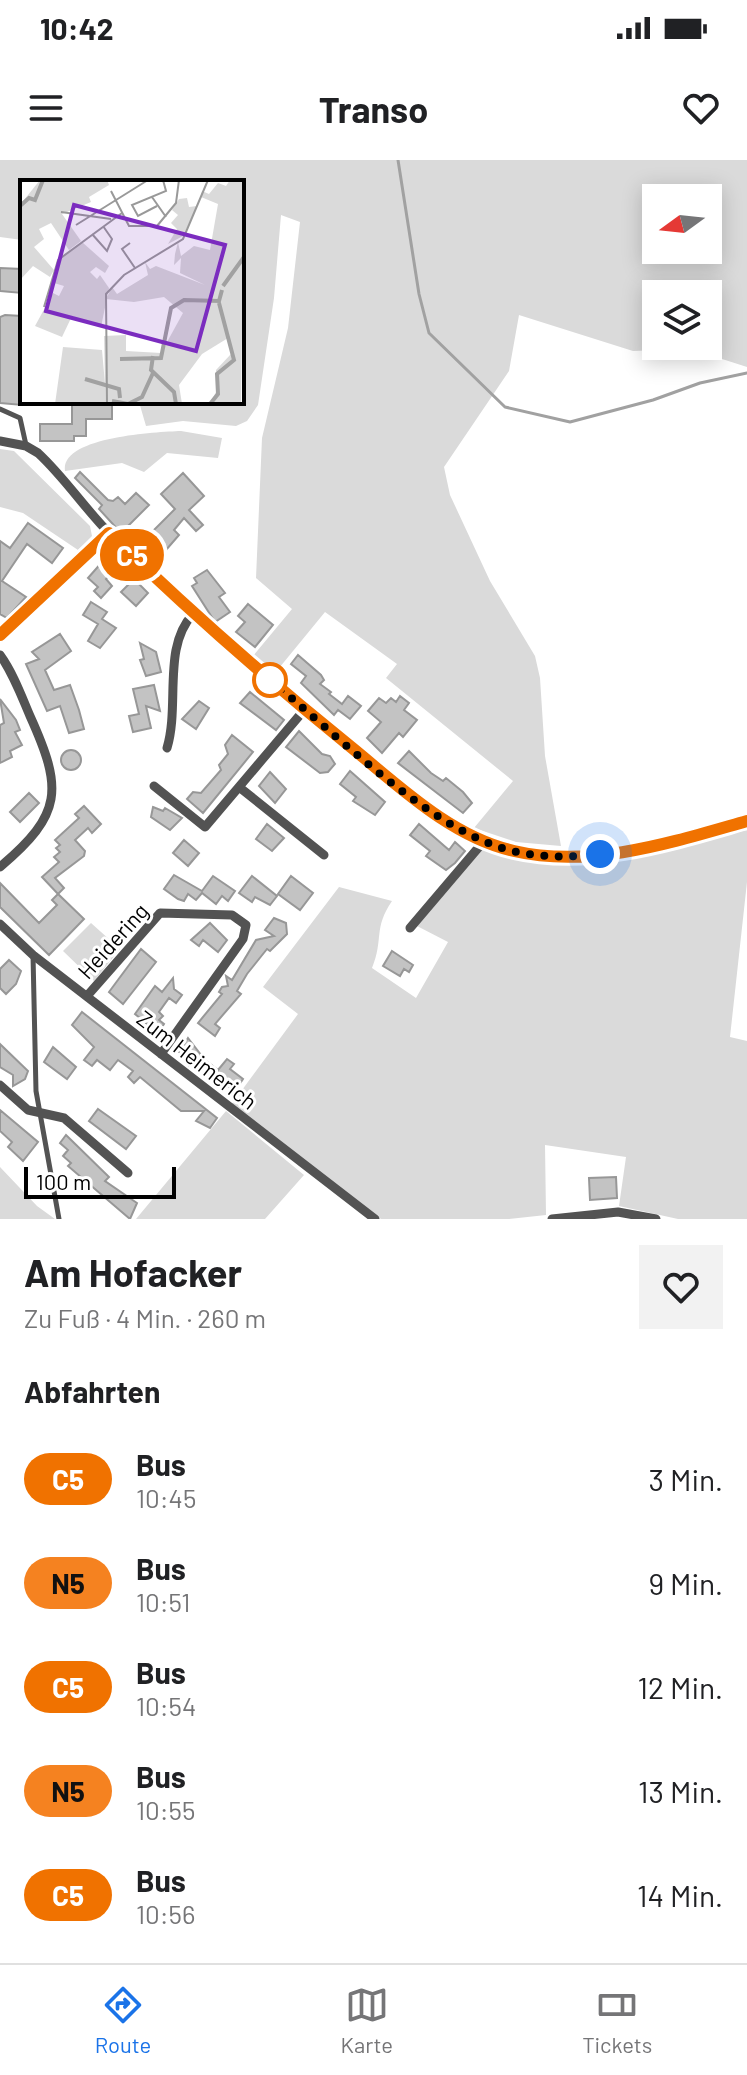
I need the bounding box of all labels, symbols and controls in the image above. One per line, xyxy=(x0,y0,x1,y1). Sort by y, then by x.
text: 10:42 xyxy=(40,10,114,46)
icon: menu xyxy=(24,86,68,130)
icon: heart xyxy=(679,86,723,130)
text: Transo xyxy=(319,87,428,130)
inset map xyxy=(20,180,244,404)
north arrow xyxy=(642,184,722,264)
map controls xyxy=(642,184,722,360)
button: layers xyxy=(642,280,722,360)
line badge: C5 xyxy=(96,529,168,581)
text: C5 xyxy=(116,538,148,572)
unlabelled marker xyxy=(253,663,287,697)
your location xyxy=(580,834,620,874)
street label: Heidering xyxy=(72,897,153,983)
street label: Zum Heimerich xyxy=(133,1004,263,1114)
scale bar xyxy=(24,1163,176,1199)
text: 100 m xyxy=(36,1168,91,1194)
button: heart xyxy=(639,1245,723,1329)
text: Am Hofacker xyxy=(24,1249,242,1295)
text: Zu Fuß · 4 Min. · 260 m xyxy=(24,1302,266,1333)
text: Abfahrten xyxy=(24,1373,160,1409)
text: Bus xyxy=(136,1446,186,1482)
text: 3 Min. xyxy=(649,1461,723,1497)
text: C5 xyxy=(52,1462,84,1496)
text: 10:45 xyxy=(136,1482,196,1513)
text: Bus xyxy=(136,1550,186,1586)
text: 9 Min. xyxy=(648,1565,723,1601)
text: N5 xyxy=(51,1566,85,1600)
text: 10:51 xyxy=(136,1586,190,1617)
text: Bus xyxy=(136,1654,186,1690)
text: 12 Min. xyxy=(637,1669,723,1705)
text: C5 xyxy=(52,1670,84,1704)
text: 10:54 xyxy=(136,1690,196,1721)
text: Bus xyxy=(136,1758,186,1794)
text: 13 Min. xyxy=(638,1773,723,1809)
text: N5 xyxy=(51,1774,85,1808)
text: 10:55 xyxy=(136,1794,195,1825)
text: Bus xyxy=(136,1862,186,1898)
text: 14 Min. xyxy=(637,1877,723,1913)
text: C5 xyxy=(52,1878,84,1912)
text: 10:56 xyxy=(136,1898,195,1929)
tab: Route xyxy=(95,1983,151,2057)
tab: Karte xyxy=(341,1983,393,2057)
tab: Tickets xyxy=(582,1983,652,2057)

